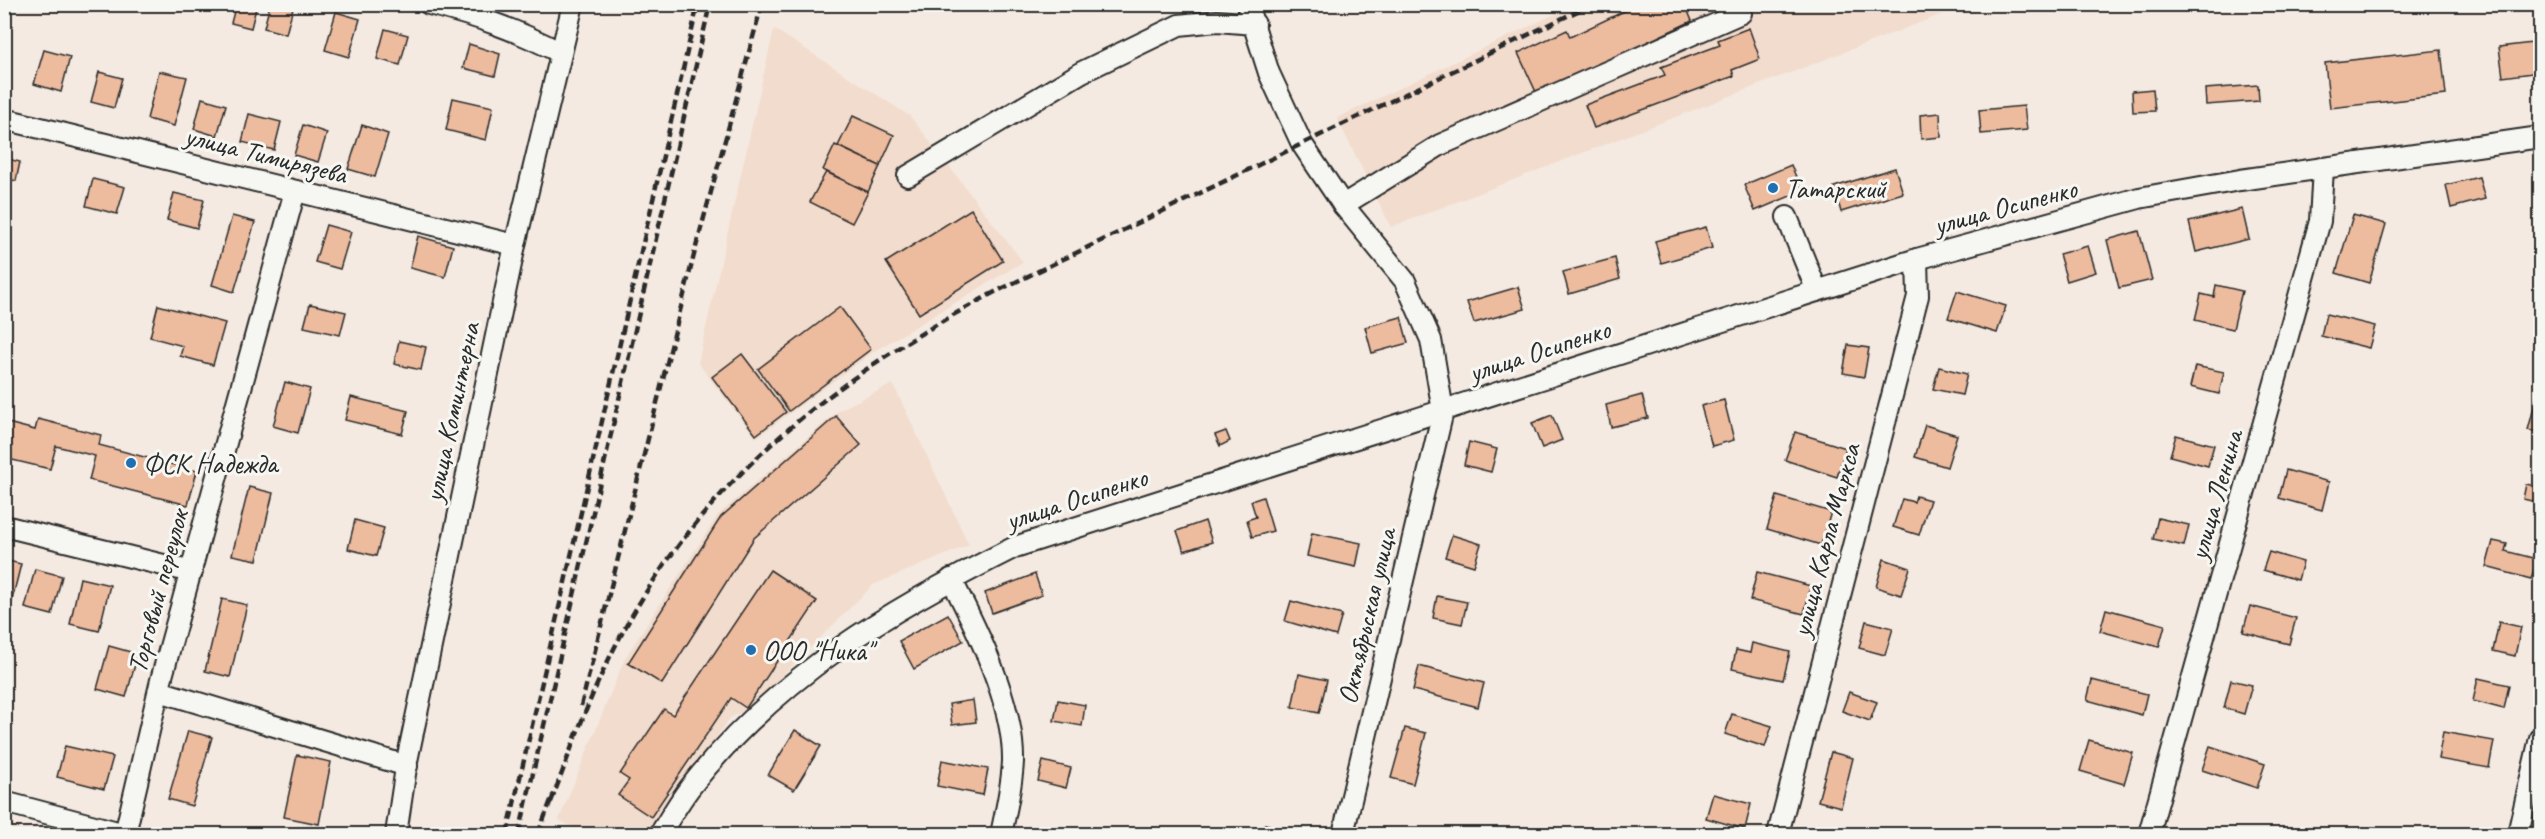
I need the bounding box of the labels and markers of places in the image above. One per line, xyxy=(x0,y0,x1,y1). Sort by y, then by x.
place label: Татарский xyxy=(1785,171,1887,206)
marker: Татарский xyxy=(1766,181,1780,195)
place label: ФСК Надежда xyxy=(143,446,280,481)
marker: ФСК Надежда xyxy=(124,456,138,470)
place label: ООО "Ника" xyxy=(763,633,878,668)
marker: ООО "Ника" xyxy=(744,643,758,657)

